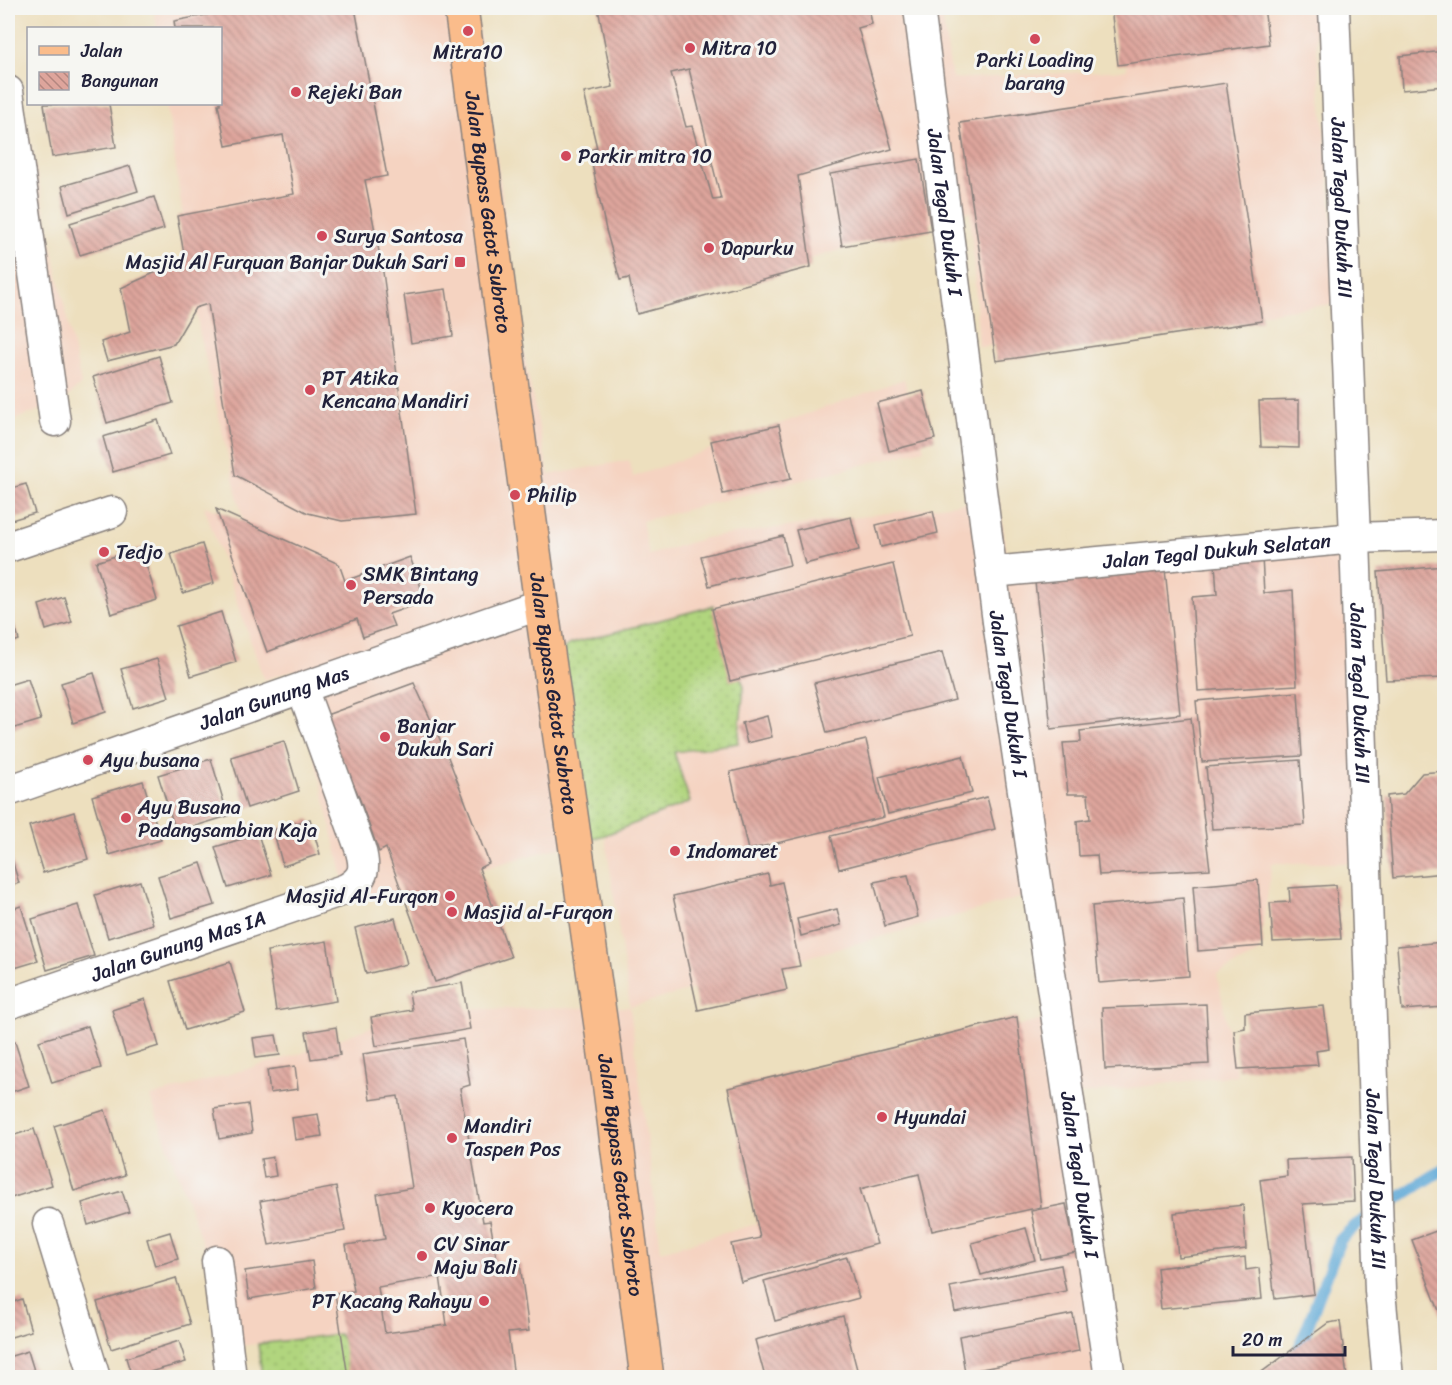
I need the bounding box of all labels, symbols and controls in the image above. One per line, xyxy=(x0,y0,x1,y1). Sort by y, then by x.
marker: Mitra10 xyxy=(461,24,475,38)
legend xyxy=(27,27,222,105)
place label: Mitra 10 xyxy=(702,31,777,66)
marker: Parki Loading barang xyxy=(1028,32,1042,46)
text: Jalan xyxy=(80,35,123,67)
place label: Mitra10 xyxy=(433,35,503,70)
marker: Mitra 10 xyxy=(683,41,697,55)
place label: Parki Loading barang xyxy=(976,43,1094,101)
text: Bangunan xyxy=(81,65,159,97)
place label: Rejeki Ban xyxy=(308,75,402,110)
marker: Rejeki Ban xyxy=(289,85,303,99)
street label: Jalan Bypass Gatot Subroto xyxy=(454,88,521,336)
street label: Jalan Tegal Dukuh III xyxy=(1320,116,1362,299)
street label: Jalan Tegal Dukuh I xyxy=(917,126,973,299)
place label: Parkir mitra 10 xyxy=(578,139,712,174)
marker: Parkir mitra 10 xyxy=(559,149,573,163)
place label: Surya Santosa xyxy=(334,219,464,254)
marker: Surya Santosa xyxy=(315,229,329,243)
place label: Dapurku xyxy=(721,231,794,266)
marker: Dapurku xyxy=(702,241,716,255)
place label: Masjid Al Furquan Banjar Dukuh Sari xyxy=(126,245,448,280)
marker: Masjid Al Furquan Banjar Dukuh Sari xyxy=(453,255,467,269)
place label: PT Atika Kencana Mandiri xyxy=(322,361,469,419)
marker: PT Atika Kencana Mandiri xyxy=(303,383,317,397)
place label: Philip xyxy=(527,478,577,513)
marker: Philip xyxy=(508,488,522,502)
street label: Jalan Tegal Dukuh Selatan xyxy=(1101,523,1333,580)
place label: Tedjo xyxy=(116,535,163,570)
marker: Tedjo xyxy=(97,545,111,559)
place label: SMK Bintang Persada xyxy=(363,557,479,615)
street label: Jalan Bypass Gatot Subroto xyxy=(519,570,588,817)
marker: SMK Bintang Persada xyxy=(344,578,358,592)
street label: Jalan Tegal Dukuh III xyxy=(1339,602,1380,784)
street label: Jalan Tegal Dukuh I xyxy=(979,608,1038,781)
street label: Jalan Gunung Mas xyxy=(194,655,355,741)
place label: Banjar Dukuh Sari xyxy=(397,709,494,767)
marker: Banjar Dukuh Sari xyxy=(378,730,392,744)
place label: Ayu busana xyxy=(99,743,200,778)
marker: Ayu busana xyxy=(81,753,95,767)
place label: Ayu Busana Padangsambian Kaja xyxy=(137,790,317,848)
marker: Ayu Busana Padangsambian Kaja xyxy=(119,811,133,825)
place label: Indomaret xyxy=(686,834,779,869)
marker: Indomaret xyxy=(668,844,682,858)
place label: Masjid Al-Furqon xyxy=(286,879,438,914)
marker: Masjid Al-Furqon xyxy=(443,889,457,903)
place label: Masjid al-Furqon xyxy=(464,895,613,930)
street label: Jalan Gunung Mas IA xyxy=(85,900,271,993)
marker: Masjid al-Furqon xyxy=(445,905,459,919)
street label: Jalan Bypass Gatot Subroto xyxy=(587,1051,653,1298)
street label: Jalan Tegal Dukuh III xyxy=(1355,1087,1396,1270)
street label: Jalan Tegal Dukuh I xyxy=(1050,1088,1109,1262)
place label: Hyundai xyxy=(894,1100,967,1135)
place label: Mandiri Taspen Pos xyxy=(464,1109,561,1167)
marker: Hyundai xyxy=(875,1110,889,1124)
marker: Mandiri Taspen Pos xyxy=(445,1131,459,1145)
place label: Kyocera xyxy=(442,1191,513,1226)
marker: Kyocera xyxy=(423,1201,437,1215)
place label: CV Sinar Maju Bali xyxy=(434,1227,518,1285)
marker: CV Sinar Maju Bali xyxy=(415,1249,429,1263)
place label: PT Kacang Rahayu xyxy=(312,1284,472,1319)
marker: PT Kacang Rahayu xyxy=(477,1294,491,1308)
scale bar xyxy=(1233,1319,1346,1357)
text: 20 m xyxy=(1242,1324,1282,1356)

